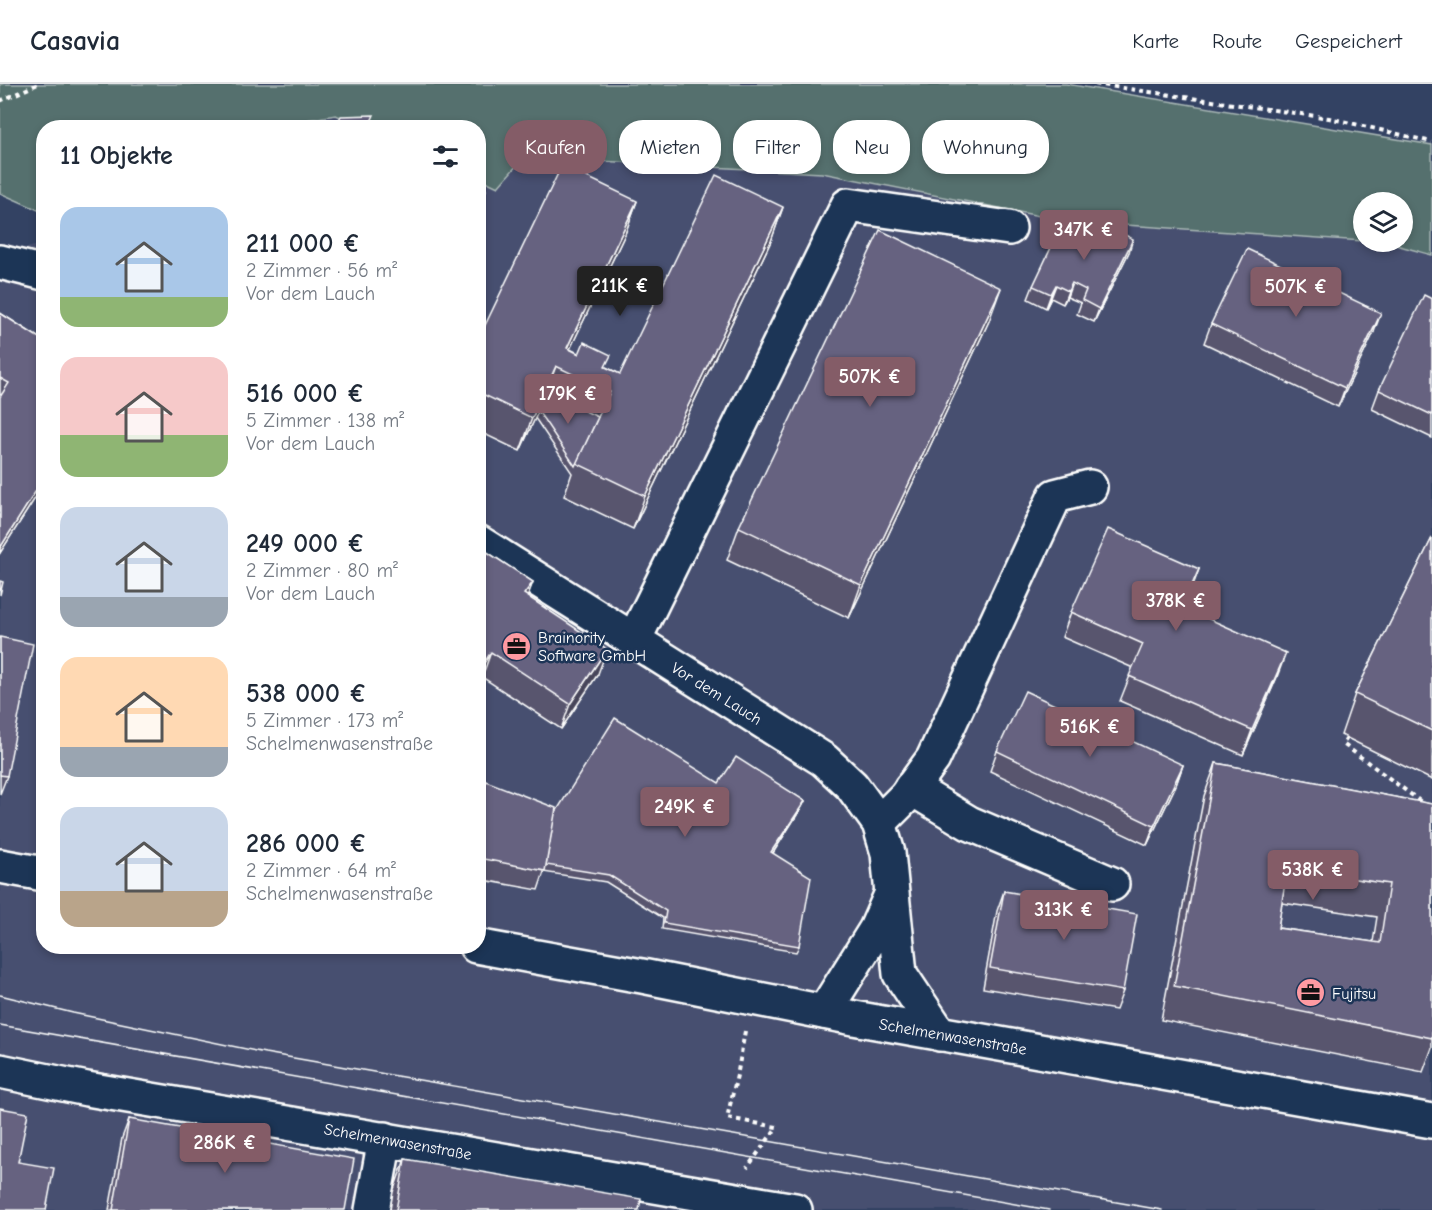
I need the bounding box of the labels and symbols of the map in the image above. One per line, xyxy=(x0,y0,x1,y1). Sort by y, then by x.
pin: 347K € xyxy=(1035,210,1133,261)
pin: 211K € xyxy=(571,266,669,317)
pin: 507K € xyxy=(1247,267,1345,318)
pin: 507K € xyxy=(821,357,919,408)
pin: 179K € xyxy=(519,374,617,425)
pin: 378K € xyxy=(1127,581,1225,632)
place label: Brainority Software GmbH xyxy=(538,629,646,665)
office icon: Brainority Software GmbH xyxy=(501,630,533,662)
street label: Vor dem Lauch xyxy=(668,659,765,729)
pin: 516K € xyxy=(1041,707,1139,758)
pin: 249K € xyxy=(636,787,734,838)
pin: 538K € xyxy=(1264,850,1362,901)
pin: 313K € xyxy=(1015,890,1113,941)
office icon: Fujitsu xyxy=(1295,977,1327,1009)
place label: Fujitsu xyxy=(1332,985,1376,1003)
street label: Schelmenwasenstraße xyxy=(878,1015,1028,1059)
street label: Schelmenwasenstraße xyxy=(323,1120,473,1164)
pin: 286K € xyxy=(176,1123,274,1174)

